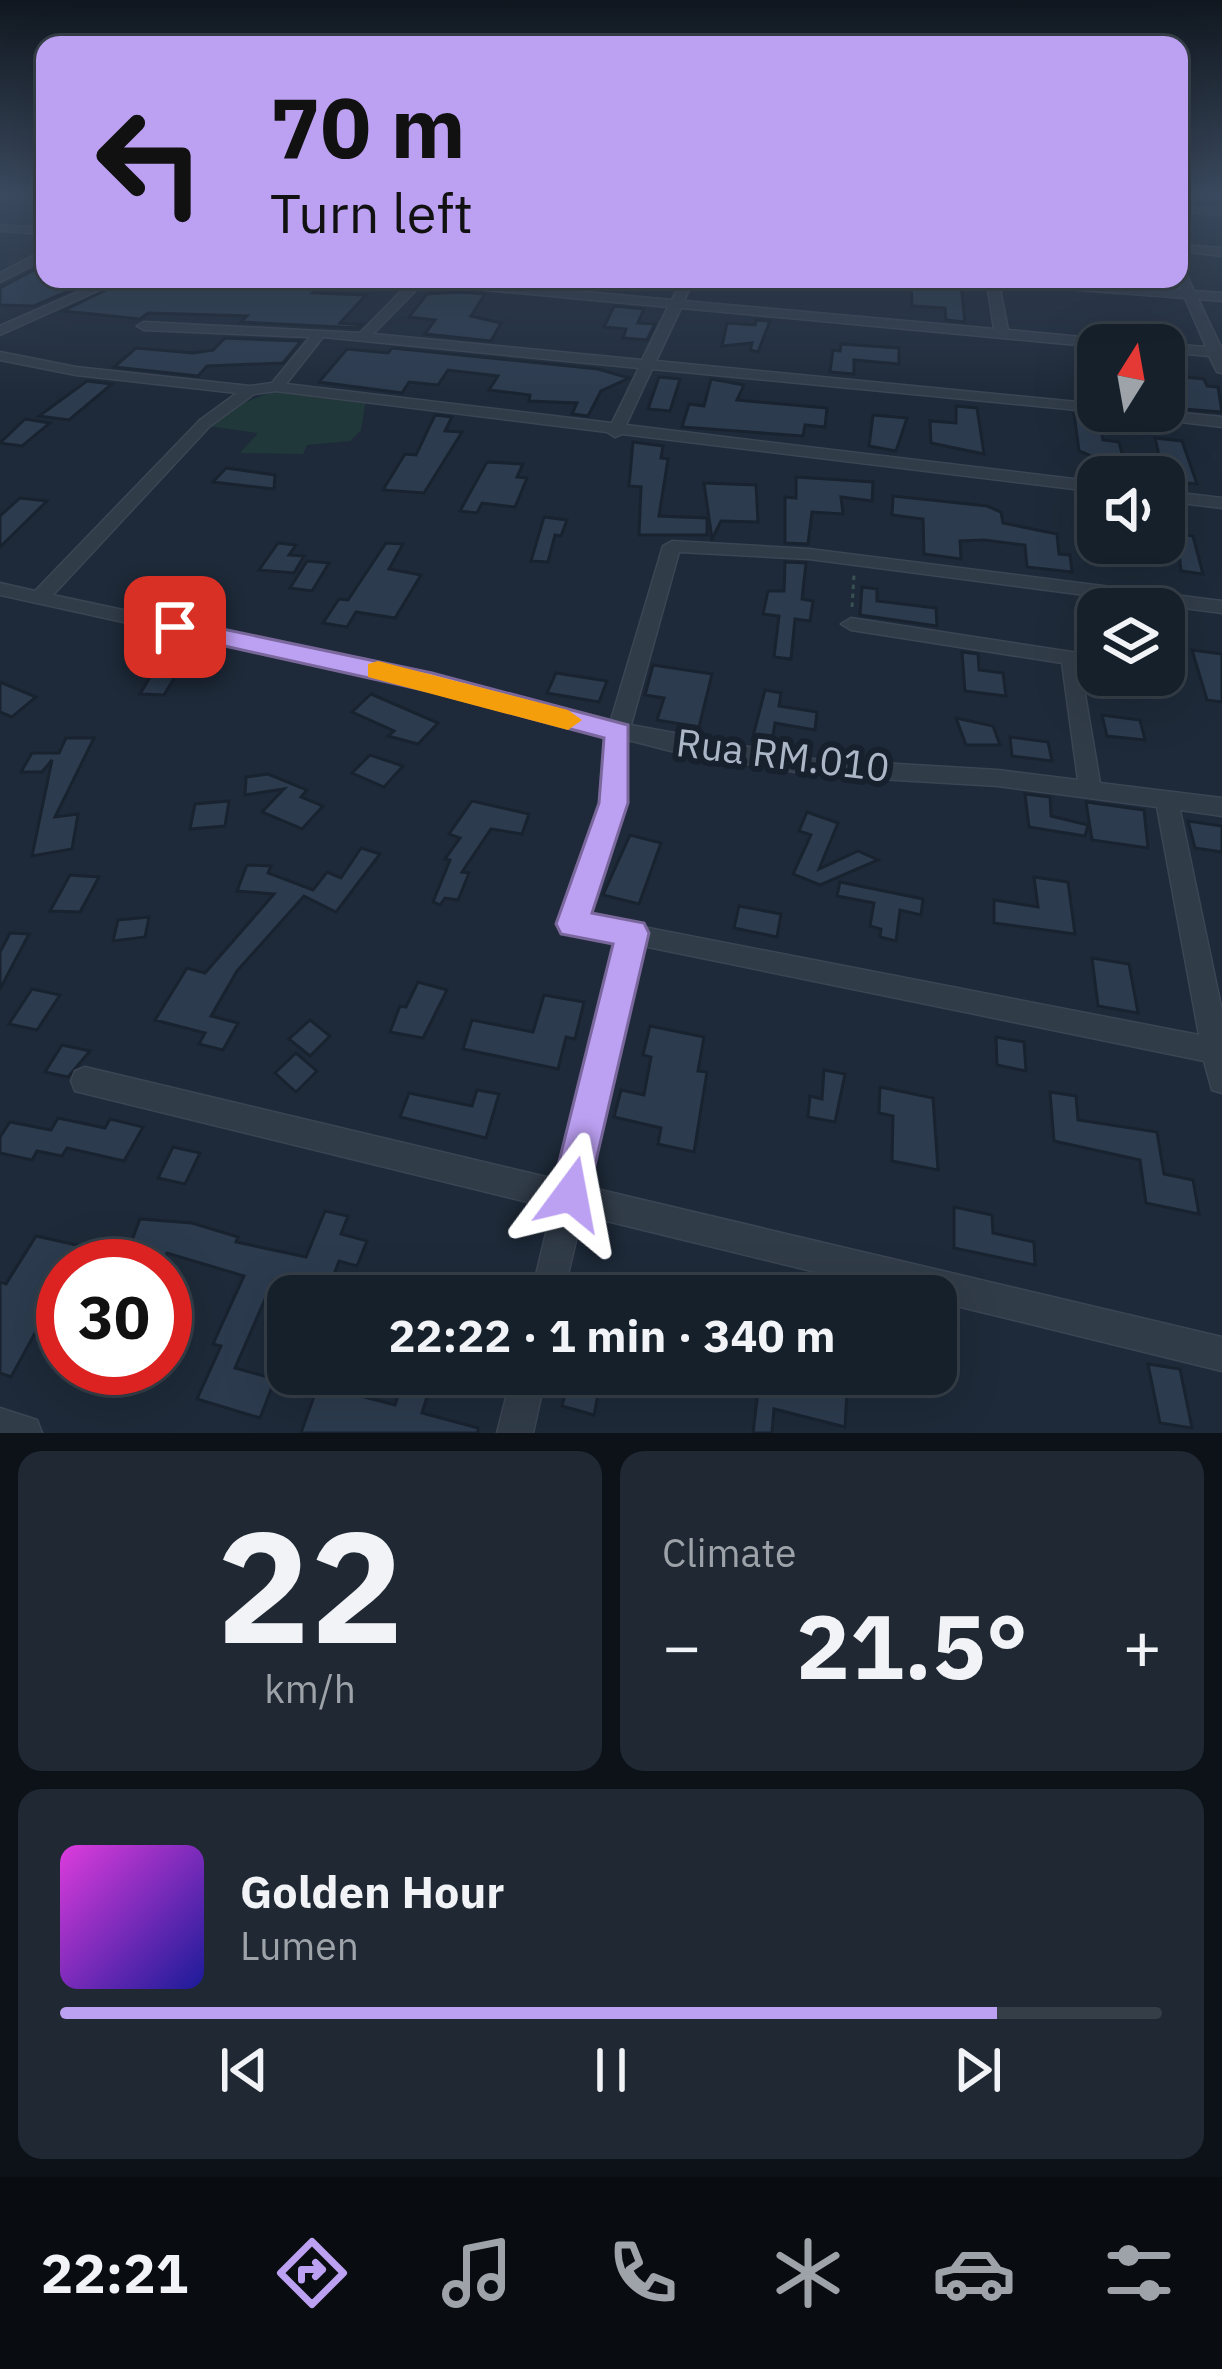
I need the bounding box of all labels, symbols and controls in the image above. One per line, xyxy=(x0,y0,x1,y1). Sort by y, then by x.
text: 70 m xyxy=(270,72,466,181)
icon: left xyxy=(72,84,228,240)
text: Turn left xyxy=(270,178,473,248)
north arrow xyxy=(1077,324,1185,432)
map controls xyxy=(1077,324,1185,696)
button: sound xyxy=(1077,456,1185,564)
pin xyxy=(124,576,226,678)
button: layers xyxy=(1077,588,1185,696)
icon: arrive xyxy=(142,594,208,660)
street label: Rua RM.010 xyxy=(673,716,893,793)
position arrow xyxy=(508,1131,634,1257)
speed limit sign: 30 xyxy=(36,1239,192,1395)
text: 22:22 · 1 min · 340 m xyxy=(389,1306,835,1364)
text: 22 xyxy=(216,1483,404,1686)
text: Climate xyxy=(662,1527,796,1578)
text: 21.5° xyxy=(796,1587,1028,1704)
text: − xyxy=(662,1602,702,1688)
text: + xyxy=(1122,1602,1162,1688)
text: km/h xyxy=(264,1663,356,1714)
text: Golden Hour xyxy=(240,1862,504,1920)
text: Lumen xyxy=(240,1920,359,1971)
icon: previous xyxy=(211,2037,277,2103)
icon: pause xyxy=(578,2037,644,2103)
icon: next xyxy=(945,2037,1011,2103)
icon: directions xyxy=(270,2231,354,2315)
icon: music xyxy=(435,2231,519,2315)
icon: phone xyxy=(601,2231,685,2315)
icon: climate xyxy=(766,2231,850,2315)
icon: car xyxy=(932,2231,1016,2315)
icon: filters xyxy=(1097,2231,1181,2315)
text: 22:21 xyxy=(41,2238,188,2308)

